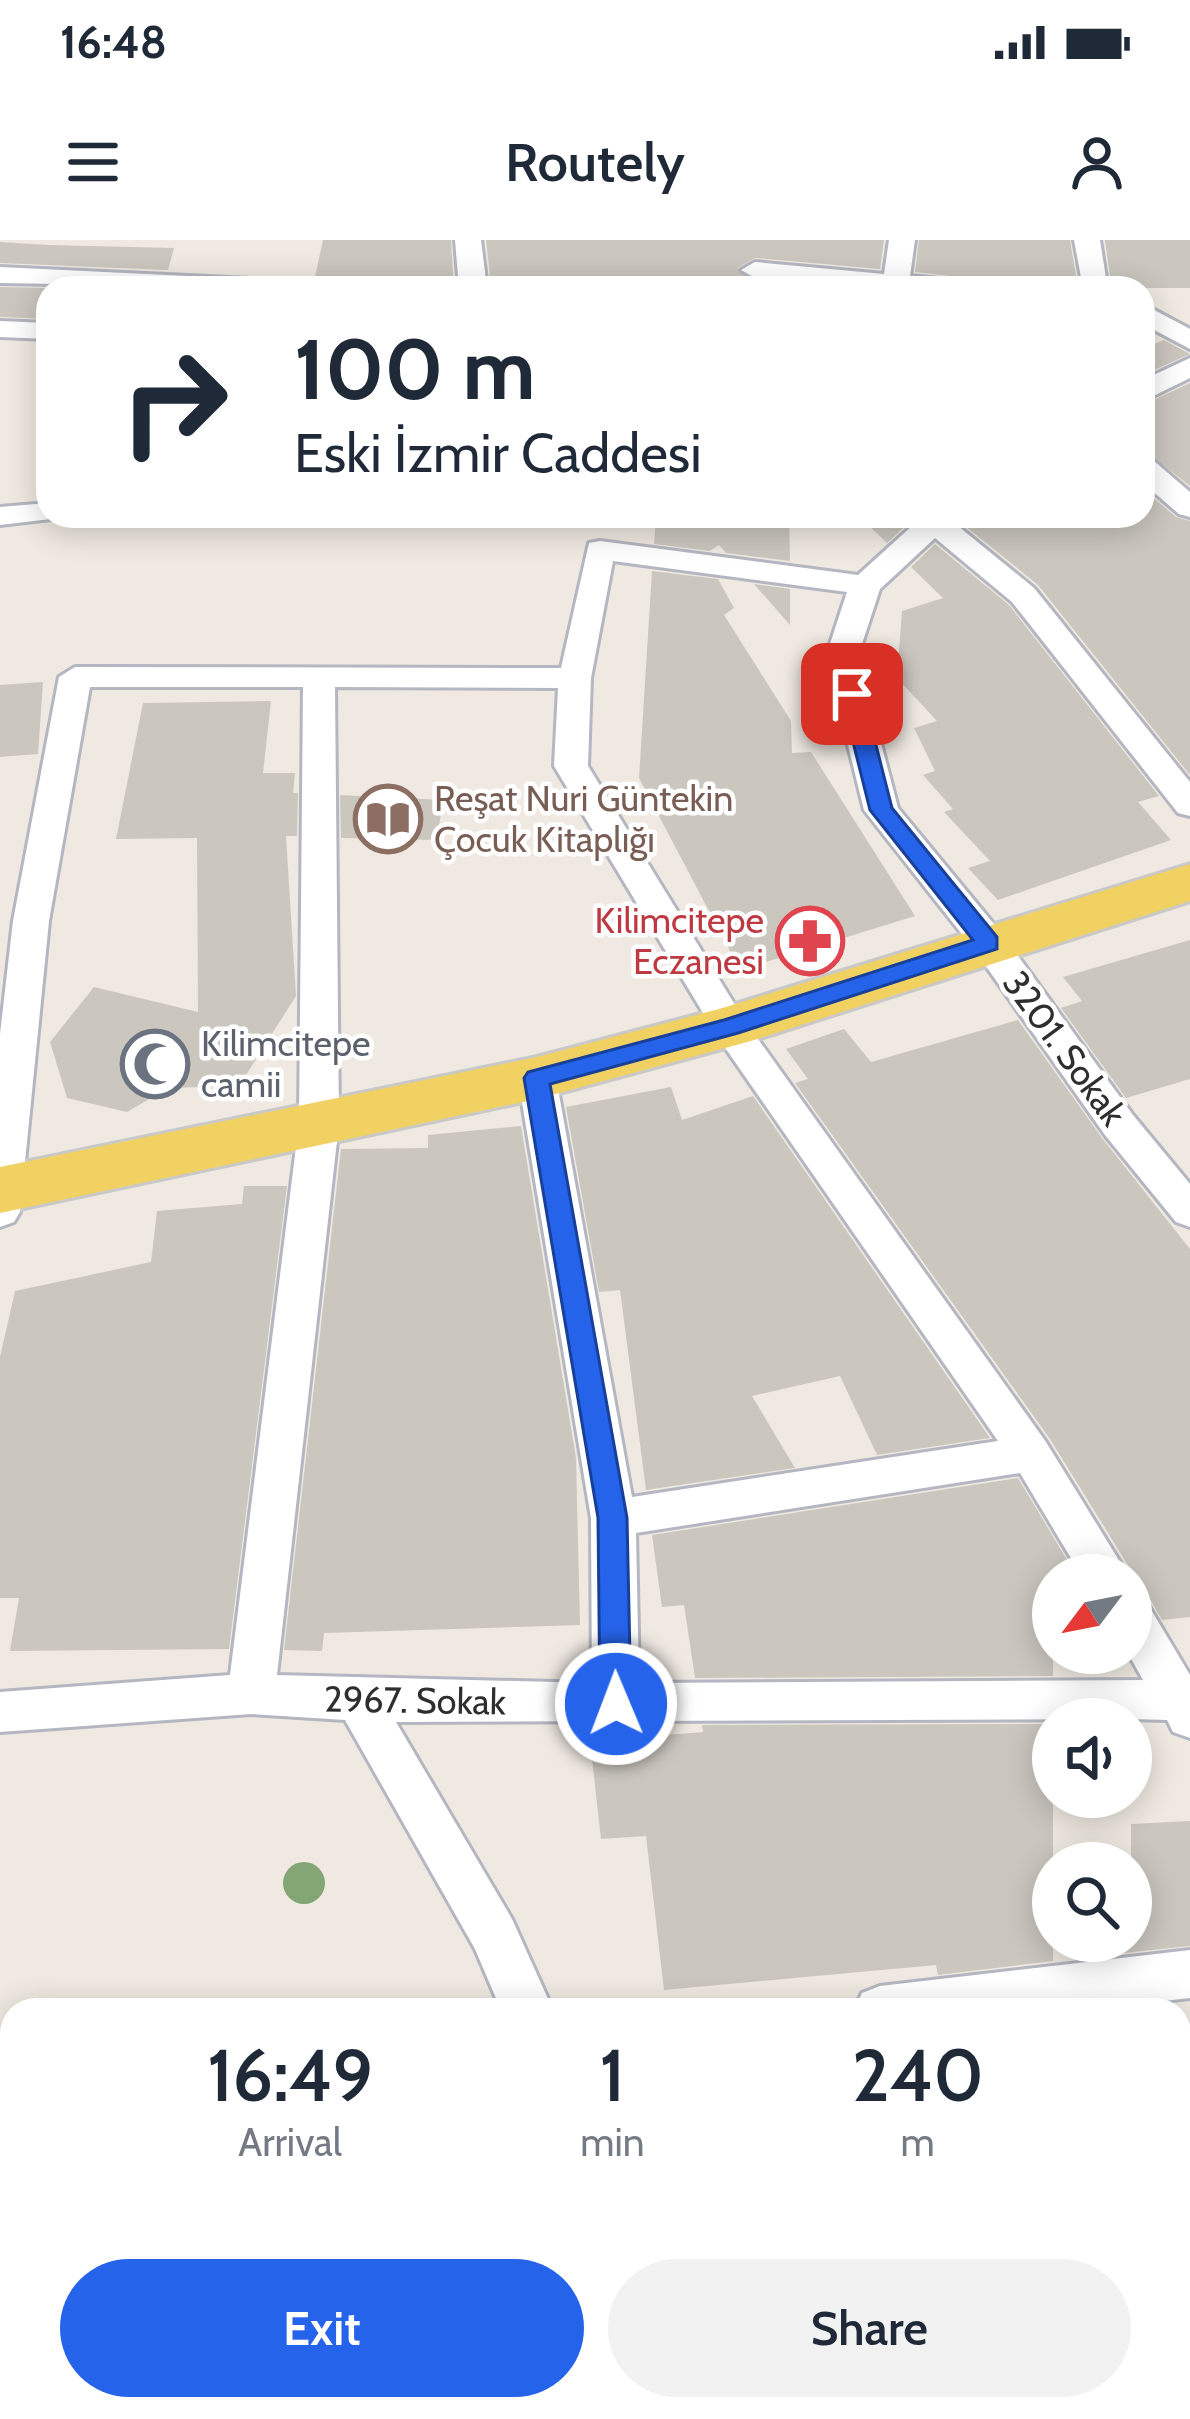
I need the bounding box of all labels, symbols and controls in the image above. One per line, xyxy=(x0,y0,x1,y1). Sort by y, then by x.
text: 16:48 xyxy=(60,15,167,69)
icon: menu xyxy=(60,129,126,195)
text: Routely xyxy=(505,129,685,195)
icon: person xyxy=(1064,129,1130,195)
text: 100 m xyxy=(294,318,536,420)
icon: right xyxy=(96,324,252,480)
text: Eski İzmir Caddesi xyxy=(294,420,702,486)
pin xyxy=(801,643,903,745)
icon: arrive xyxy=(819,661,885,727)
place label: Reşat Nuri Güntekin Çocuk Kitaplığı xyxy=(434,776,733,861)
library icon: Reşat Nuri Güntekin Çocuk Kitaplığı xyxy=(353,784,423,854)
place label: Kilimcitepe Eczanesi xyxy=(595,898,764,983)
pharmacy icon: Kilimcitepe Eczanesi xyxy=(775,906,845,976)
street label: 3201. Sokak xyxy=(994,962,1136,1135)
place label: Kilimcitepe camii xyxy=(201,1021,370,1106)
mosque icon: Kilimcitepe camii xyxy=(120,1029,190,1099)
north arrow xyxy=(1032,1554,1152,1674)
map controls xyxy=(1032,1554,1152,1962)
position arrow xyxy=(553,1641,679,1767)
street label: 2967. Sokak xyxy=(324,1676,507,1724)
button: sound xyxy=(1032,1698,1152,1818)
button: search xyxy=(1032,1842,1152,1962)
text: 16:49 xyxy=(207,2032,373,2119)
text: 1 xyxy=(600,2032,625,2119)
text: 240 xyxy=(852,2032,984,2119)
text: Arrival xyxy=(238,2118,342,2166)
text: min xyxy=(580,2118,644,2166)
text: m xyxy=(901,2118,935,2166)
button: Exit xyxy=(60,2259,584,2397)
button: Share xyxy=(608,2259,1131,2397)

